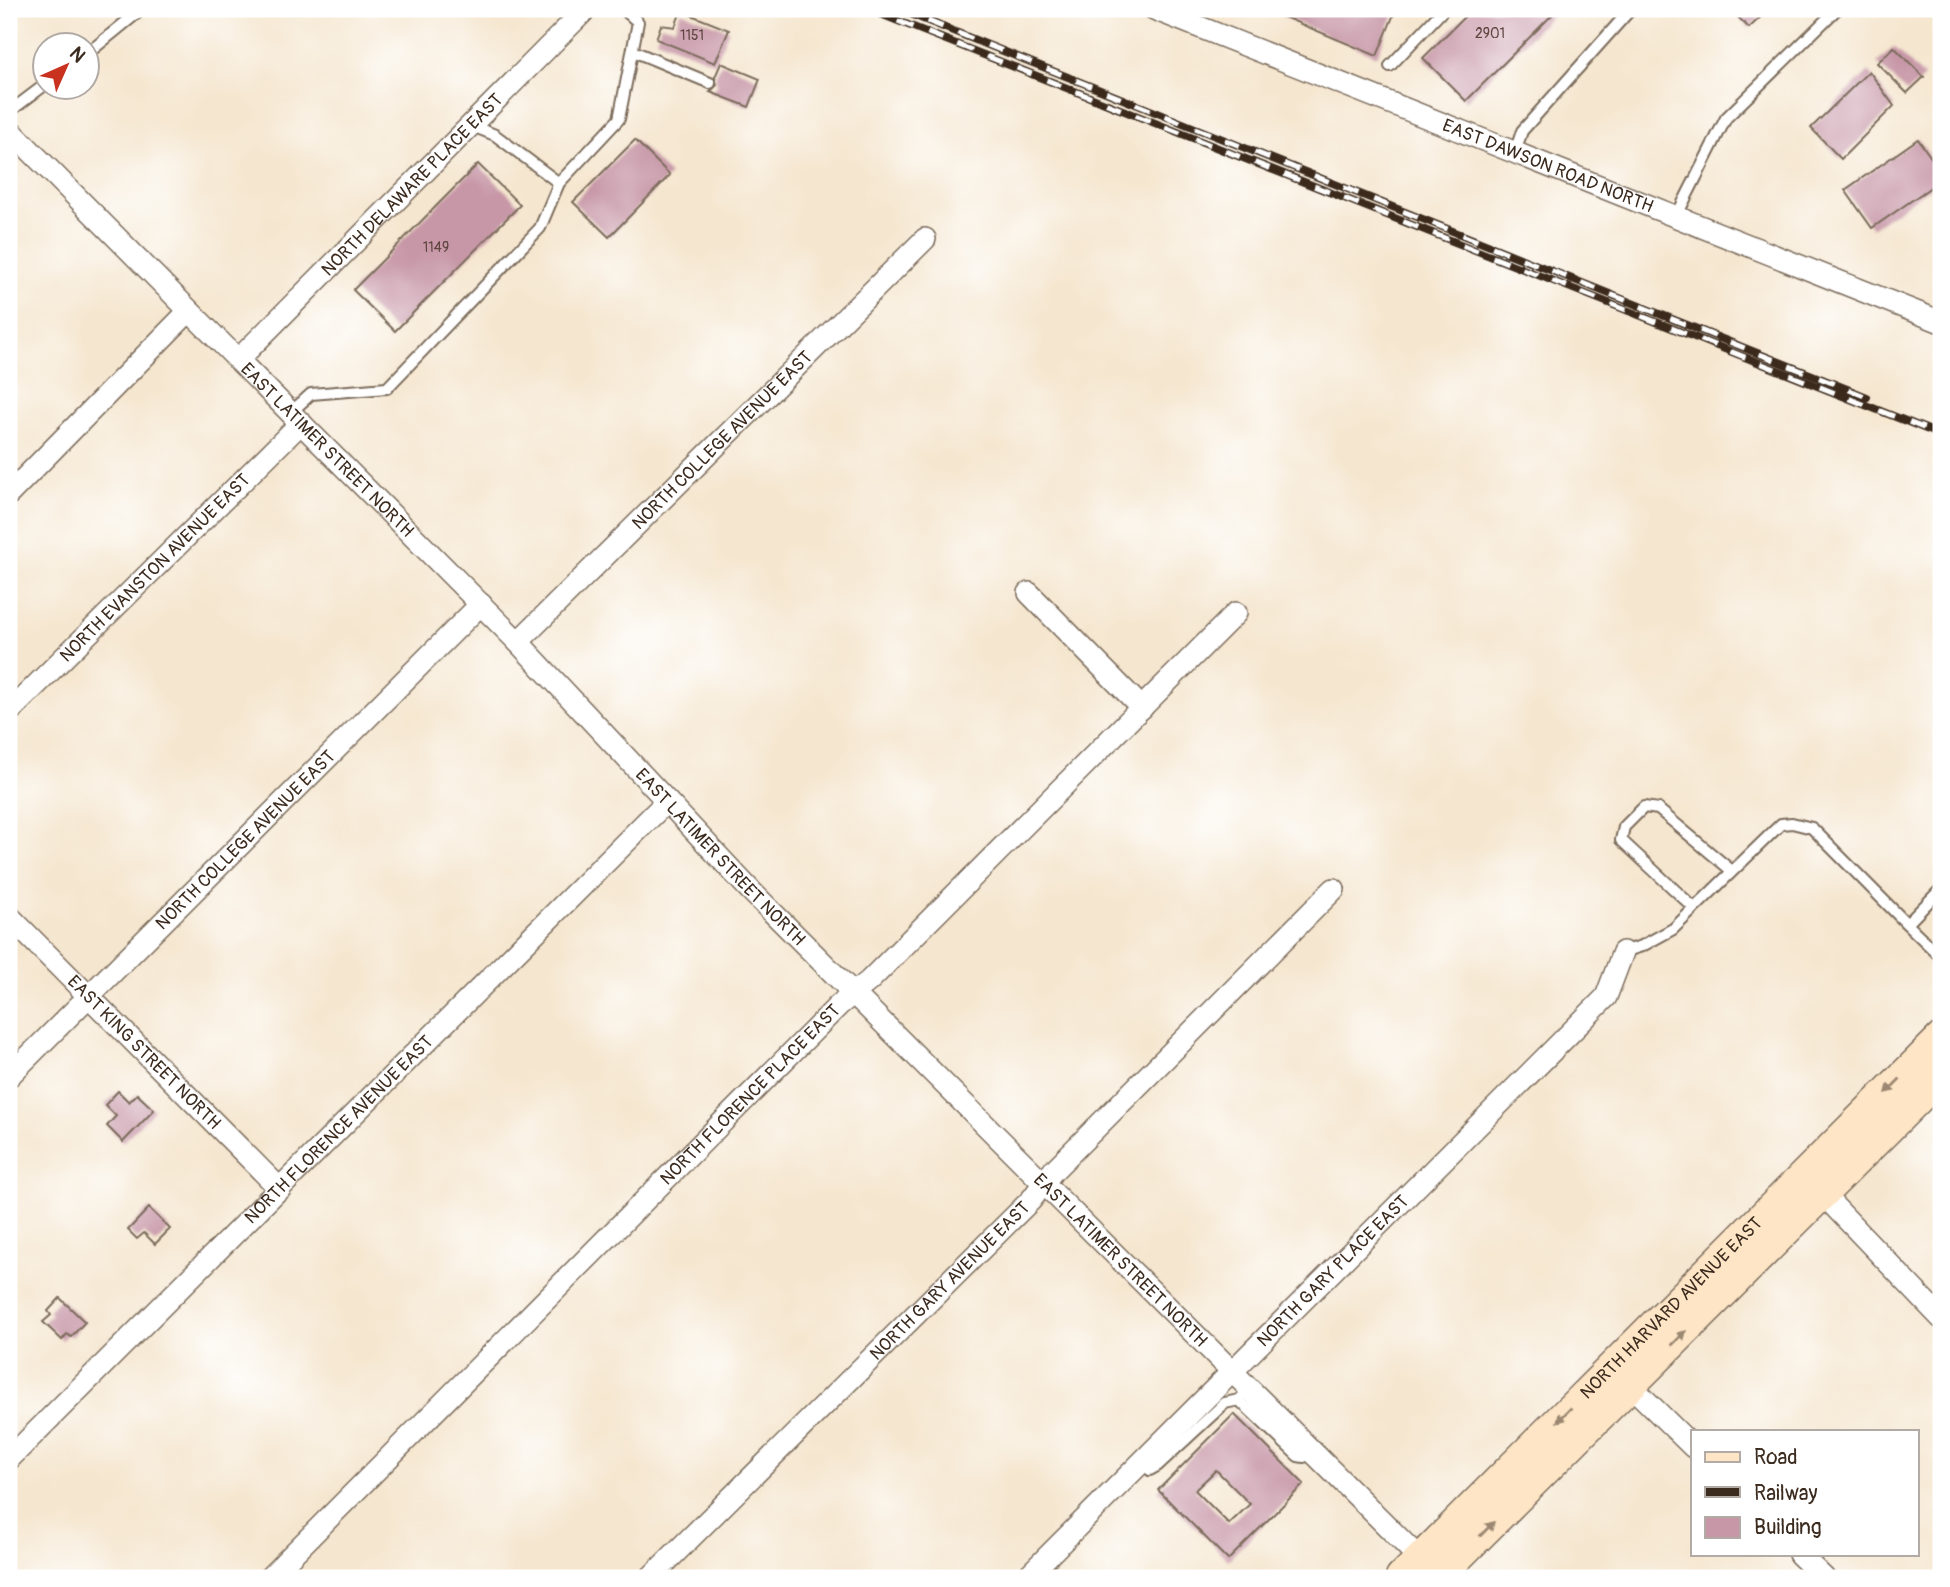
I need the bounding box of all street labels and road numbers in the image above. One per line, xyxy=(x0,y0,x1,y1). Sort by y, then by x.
street label: NORTH DELAWARE PLACE EAST xyxy=(317,89,508,281)
street label: EAST DAWSON ROAD NORTH xyxy=(1439,114,1657,218)
street label: NORTH COLLEGE AVENUE EAST xyxy=(627,346,817,535)
street label: EAST LATIMER STREET NORTH xyxy=(235,358,419,542)
street label: NORTH EVANSTON AVENUE EAST xyxy=(55,469,255,667)
street label: NORTH COLLEGE AVENUE EAST xyxy=(151,745,340,935)
street label: EAST LATIMER STREET NORTH xyxy=(630,764,810,951)
street label: EAST KING STREET NORTH xyxy=(62,971,226,1135)
street label: NORTH FLORENCE PLACE EAST xyxy=(655,999,845,1190)
street label: NORTH FLORENCE AVENUE EAST xyxy=(240,1031,438,1229)
street label: EAST LATIMER STREET NORTH xyxy=(1028,1169,1212,1352)
street label: NORTH GARY PLACE EAST xyxy=(1252,1190,1414,1352)
street label: NORTH GARY AVENUE EAST xyxy=(865,1197,1035,1366)
street label: NORTH HARVARD AVENUE EAST xyxy=(1576,1212,1767,1404)

